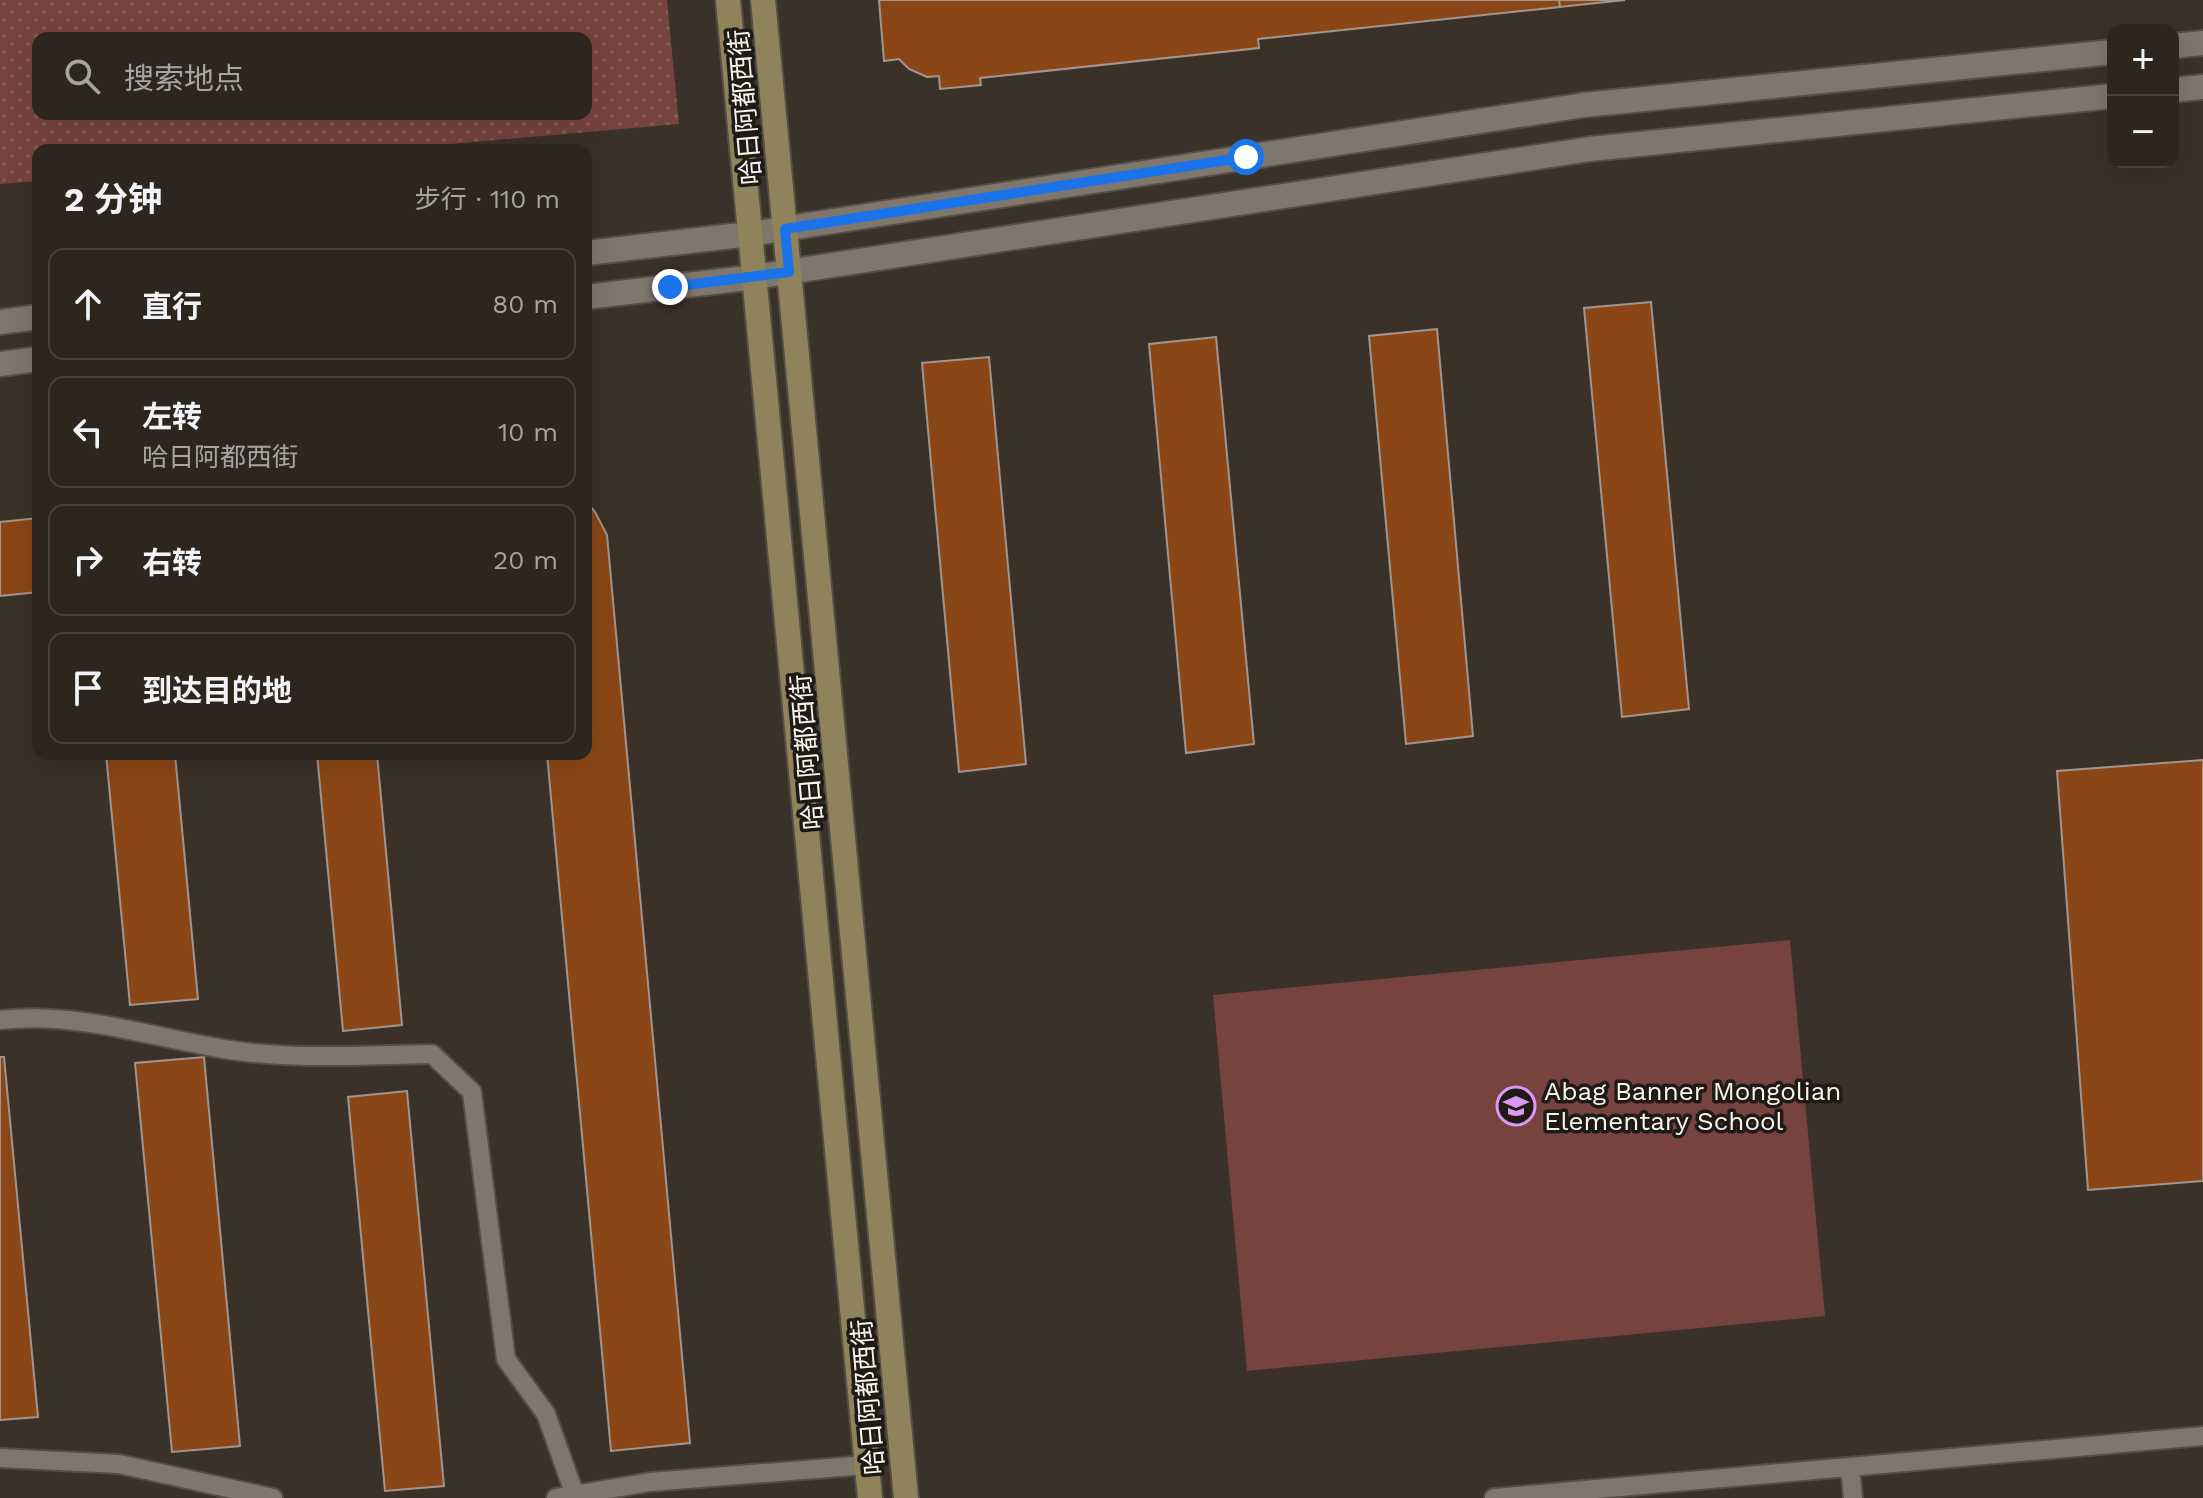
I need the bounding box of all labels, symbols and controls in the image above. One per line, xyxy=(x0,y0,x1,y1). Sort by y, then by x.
map controls xyxy=(2107,24,2179,168)
button: + xyxy=(2107,24,2179,96)
street label: 哈日阿都西街 xyxy=(723,28,767,186)
search box xyxy=(32,32,592,120)
icon: search xyxy=(60,54,104,98)
text: 搜索地点 xyxy=(124,61,244,96)
button: − xyxy=(2107,96,2179,168)
route start xyxy=(1228,139,1264,175)
text: 2 分钟 xyxy=(64,179,162,219)
text: 步行 · 110 m xyxy=(415,184,560,214)
route end xyxy=(652,269,688,305)
icon: ahead xyxy=(66,282,110,326)
text: 直行 xyxy=(142,289,202,324)
text: 80 m xyxy=(492,289,558,319)
text: 左转 xyxy=(142,399,202,434)
icon: left xyxy=(66,410,110,454)
text: 10 m xyxy=(498,417,558,447)
text: 哈日阿都西街 xyxy=(142,442,298,472)
icon: right xyxy=(66,538,110,582)
text: 右转 xyxy=(142,545,202,580)
text: 20 m xyxy=(493,545,558,575)
icon: arrive xyxy=(66,666,110,710)
text: 到达目的地 xyxy=(142,673,292,708)
street label: 哈日阿都西街 xyxy=(785,673,829,831)
place label: Abag Banner Mongolian Elementary School xyxy=(1544,1076,1841,1136)
school or university icon: Abag Banner Mongolian Elementary School xyxy=(1495,1085,1537,1127)
street label: 哈日阿都西街 xyxy=(846,1318,890,1476)

